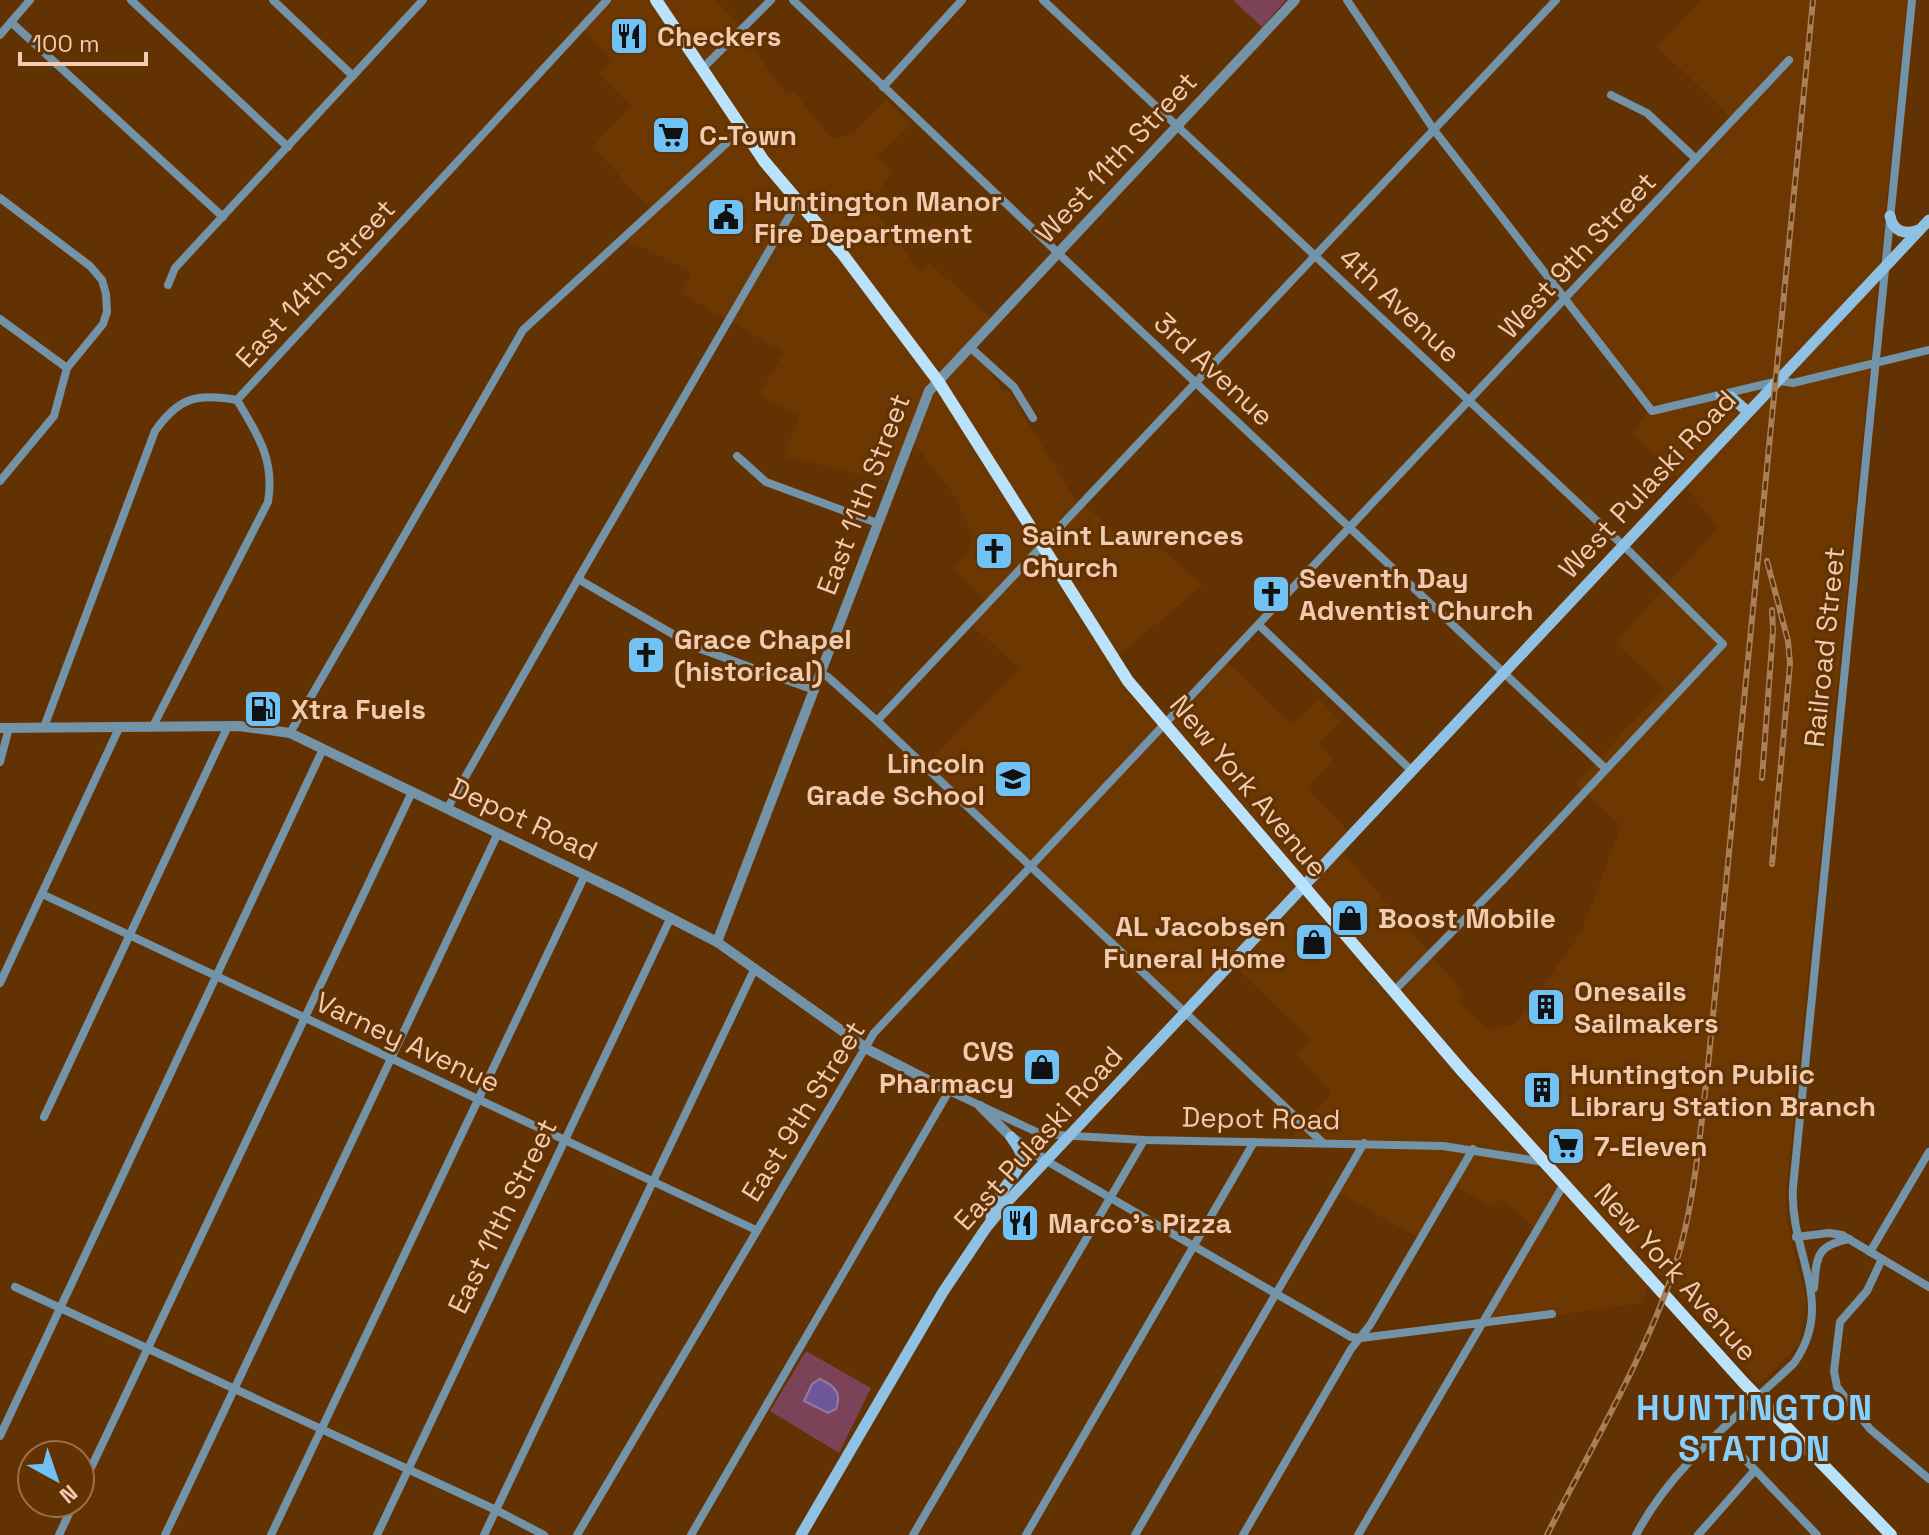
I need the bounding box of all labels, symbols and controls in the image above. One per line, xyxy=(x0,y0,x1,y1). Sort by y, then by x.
restaurant icon: Checkers xyxy=(608,15,650,57)
scale bar xyxy=(20,16,146,66)
place label: Checkers xyxy=(657,18,781,54)
text: 100 m xyxy=(32,28,100,59)
street label: West 11th Street xyxy=(1027,64,1205,250)
supermarket icon: C-Town xyxy=(650,114,692,156)
place label: C-Town xyxy=(699,117,797,153)
street label: West 9th Street xyxy=(1490,164,1664,346)
place label: Huntington Manor Fire Department xyxy=(754,183,1002,251)
street label: East 14th Street xyxy=(227,191,403,375)
public building icon: Huntington Manor Fire Department xyxy=(705,196,747,238)
street label: 4th Avenue xyxy=(1332,240,1468,370)
street label: 3rd Avenue xyxy=(1147,304,1281,434)
street label: West Pulaski Road xyxy=(1550,382,1744,586)
street label: East 11th Street xyxy=(808,388,918,600)
place label: Saint Lawrences Church xyxy=(1022,517,1244,585)
church icon: Saint Lawrences Church xyxy=(973,530,1015,572)
street label: Railroad Street xyxy=(1796,545,1852,749)
place label: Seventh Day Adventist Church xyxy=(1299,560,1534,628)
church icon: Seventh Day Adventist Church xyxy=(1250,573,1292,615)
place label: Grace Chapel (historical) xyxy=(674,621,852,689)
church icon: Grace Chapel (historical) xyxy=(625,634,667,676)
street label: New York Avenue xyxy=(1162,687,1336,885)
fuel station icon: Xtra Fuels xyxy=(242,688,284,730)
place label: Xtra Fuels xyxy=(291,691,426,727)
place label: Lincoln Grade School xyxy=(806,745,985,813)
school or university icon: Lincoln Grade School xyxy=(992,758,1034,800)
street label: Depot Road xyxy=(444,769,604,869)
shop icon: Boost Mobile xyxy=(1329,897,1371,939)
place label: Boost Mobile xyxy=(1378,900,1556,936)
place label: AL Jacobsen Funeral Home xyxy=(1103,908,1286,976)
shop icon: AL Jacobsen Funeral Home xyxy=(1293,921,1335,963)
place label: Onesails Sailmakers xyxy=(1574,973,1719,1041)
street label: Varney Avenue xyxy=(310,984,506,1100)
building icon: Onesails Sailmakers xyxy=(1525,986,1567,1028)
street label: East 9th Street xyxy=(733,1014,873,1208)
place label: CVS Pharmacy xyxy=(879,1033,1014,1101)
street label: East Pulaski Road xyxy=(946,1038,1130,1238)
shop icon: CVS Pharmacy xyxy=(1021,1046,1063,1088)
place label: Huntington Public Library Station Branch xyxy=(1570,1056,1876,1124)
building icon: Huntington Public Library Station Branch xyxy=(1521,1069,1563,1111)
street label: Depot Road xyxy=(1181,1099,1341,1137)
street label: East 11th Street xyxy=(439,1113,565,1319)
supermarket icon: 7-Eleven xyxy=(1545,1125,1587,1167)
place label: 7-Eleven xyxy=(1594,1128,1708,1164)
street label: New York Avenue xyxy=(1587,1175,1765,1369)
restaurant icon: Marco's Pizza xyxy=(999,1202,1041,1244)
place label: Marco's Pizza xyxy=(1048,1205,1232,1241)
district label: HUNTINGTON STATION xyxy=(1636,1385,1874,1472)
north arrow xyxy=(16,1439,96,1519)
text: N xyxy=(54,1479,84,1510)

